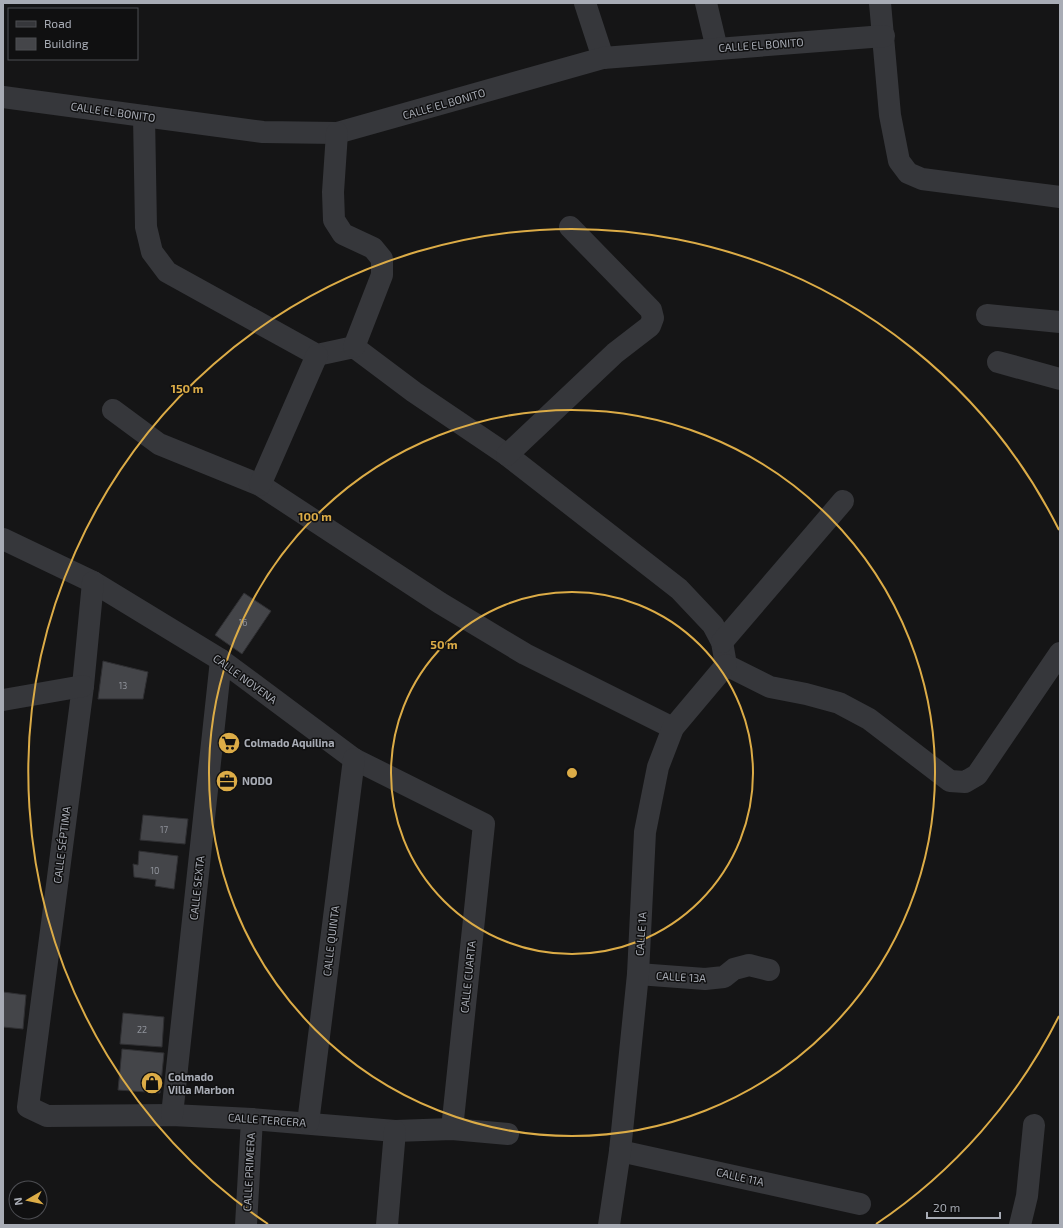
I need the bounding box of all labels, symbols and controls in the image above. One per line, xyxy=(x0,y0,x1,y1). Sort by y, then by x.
legend xyxy=(8,8,138,60)
text: Road xyxy=(44,16,72,30)
street label: CALLE EL BONITO xyxy=(718,35,804,54)
text: Building xyxy=(44,36,89,50)
street label: CALLE EL BONITO xyxy=(401,85,487,122)
street label: CALLE EL BONITO xyxy=(70,99,156,124)
text: 150 m xyxy=(171,381,203,395)
text: 100 m xyxy=(298,509,332,523)
house number: 16 xyxy=(239,617,247,628)
text: 50 m xyxy=(430,637,458,651)
street label: CALLE NOVENA xyxy=(211,651,280,706)
house number: 13 xyxy=(119,680,127,691)
supermarket icon: Colmado Aquilina xyxy=(216,730,242,756)
place label: Colmado Aquilina xyxy=(244,736,335,749)
centre of rings xyxy=(565,766,579,780)
office icon: NODO xyxy=(214,768,240,794)
place label: NODO xyxy=(242,774,273,787)
street label: CALLE SÉPTIMA xyxy=(50,805,73,884)
house number: 17 xyxy=(160,824,168,835)
street label: CALLE SEXTA xyxy=(187,855,206,921)
house number: 10 xyxy=(150,865,160,876)
street label: CALLE QUINTA xyxy=(320,905,342,977)
street label: CALLE 1A xyxy=(632,911,649,956)
street label: CALLE CUARTA xyxy=(457,940,478,1014)
street label: CALLE 13A xyxy=(656,969,707,984)
house number: 22 xyxy=(137,1024,147,1035)
shop icon: Colmado Villa Marbon xyxy=(139,1070,165,1096)
place label: Colmado Villa Marbon xyxy=(168,1070,235,1096)
street label: CALLE TERCERA xyxy=(228,1110,307,1129)
street label: CALLE PRIMERA xyxy=(240,1132,257,1212)
street label: CALLE 11A xyxy=(715,1165,765,1188)
north arrow xyxy=(8,1180,48,1220)
scale bar xyxy=(927,1194,1000,1220)
text: N xyxy=(11,1197,25,1207)
text: 20 m xyxy=(933,1200,960,1214)

